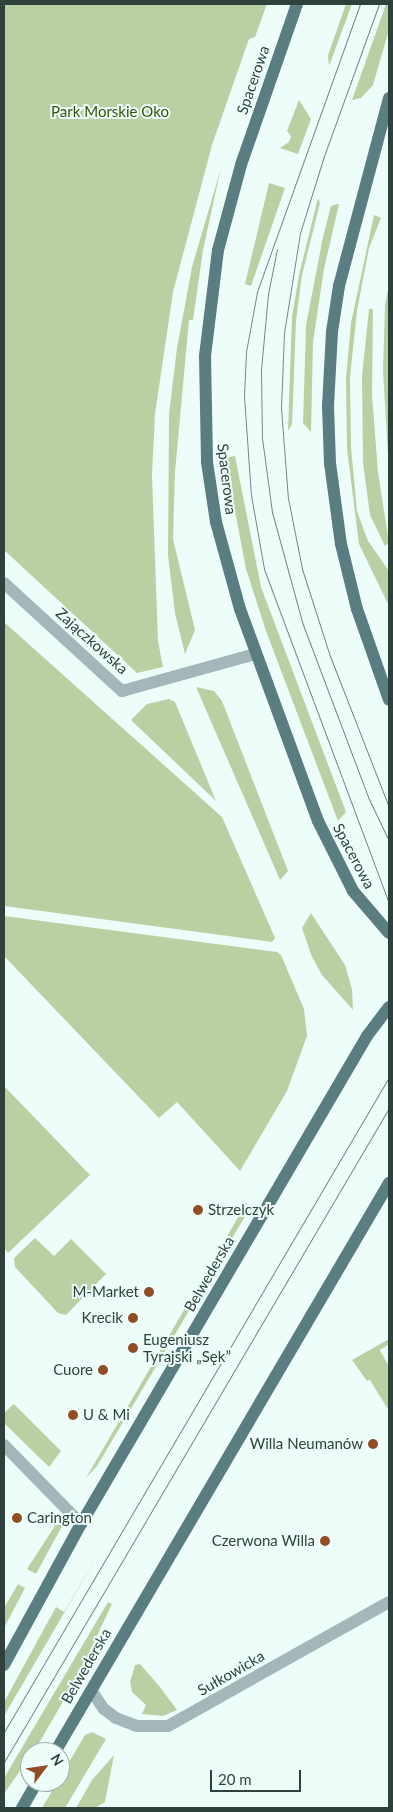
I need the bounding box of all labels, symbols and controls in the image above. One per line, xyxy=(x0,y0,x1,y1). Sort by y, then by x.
street label: Spacerowa xyxy=(233,43,273,117)
park label: Park Morskie Oko xyxy=(51,103,169,121)
street label: Spacerowa xyxy=(214,442,240,516)
street label: Zajączkowska xyxy=(52,604,132,678)
street label: Spacerowa xyxy=(329,820,379,892)
place label: Strzelczyk xyxy=(208,1201,274,1219)
marker: Strzelczyk xyxy=(192,1204,204,1216)
street label: Belwederska xyxy=(180,1233,238,1315)
place label: M-Market xyxy=(72,1283,139,1301)
marker: M-Market xyxy=(143,1286,155,1298)
place label: Krecik xyxy=(82,1309,123,1327)
marker: Krecik xyxy=(127,1312,139,1324)
place label: Eugeniusz Tyrajski „Sęk” xyxy=(143,1330,231,1365)
marker: Eugeniusz Tyrajski „Sęk” xyxy=(127,1342,139,1354)
place label: Cuore xyxy=(53,1361,93,1379)
marker: Cuore xyxy=(97,1364,109,1376)
place label: U & Mi xyxy=(83,1406,130,1424)
marker: U & Mi xyxy=(67,1409,79,1421)
place label: Willa Neumanów xyxy=(250,1435,363,1453)
marker: Willa Neumanów xyxy=(367,1438,379,1450)
place label: Carington xyxy=(27,1509,92,1527)
marker: Carington xyxy=(11,1512,23,1524)
place label: Czerwona Willa xyxy=(212,1532,315,1550)
marker: Czerwona Willa xyxy=(319,1535,331,1547)
street label: Belwederska xyxy=(57,1625,115,1707)
street label: Sułkowicka xyxy=(194,1647,268,1699)
north arrow xyxy=(20,1742,70,1792)
text: N xyxy=(47,1751,67,1769)
scale bar xyxy=(213,1760,304,1792)
text: 20 m xyxy=(218,1770,252,1788)

